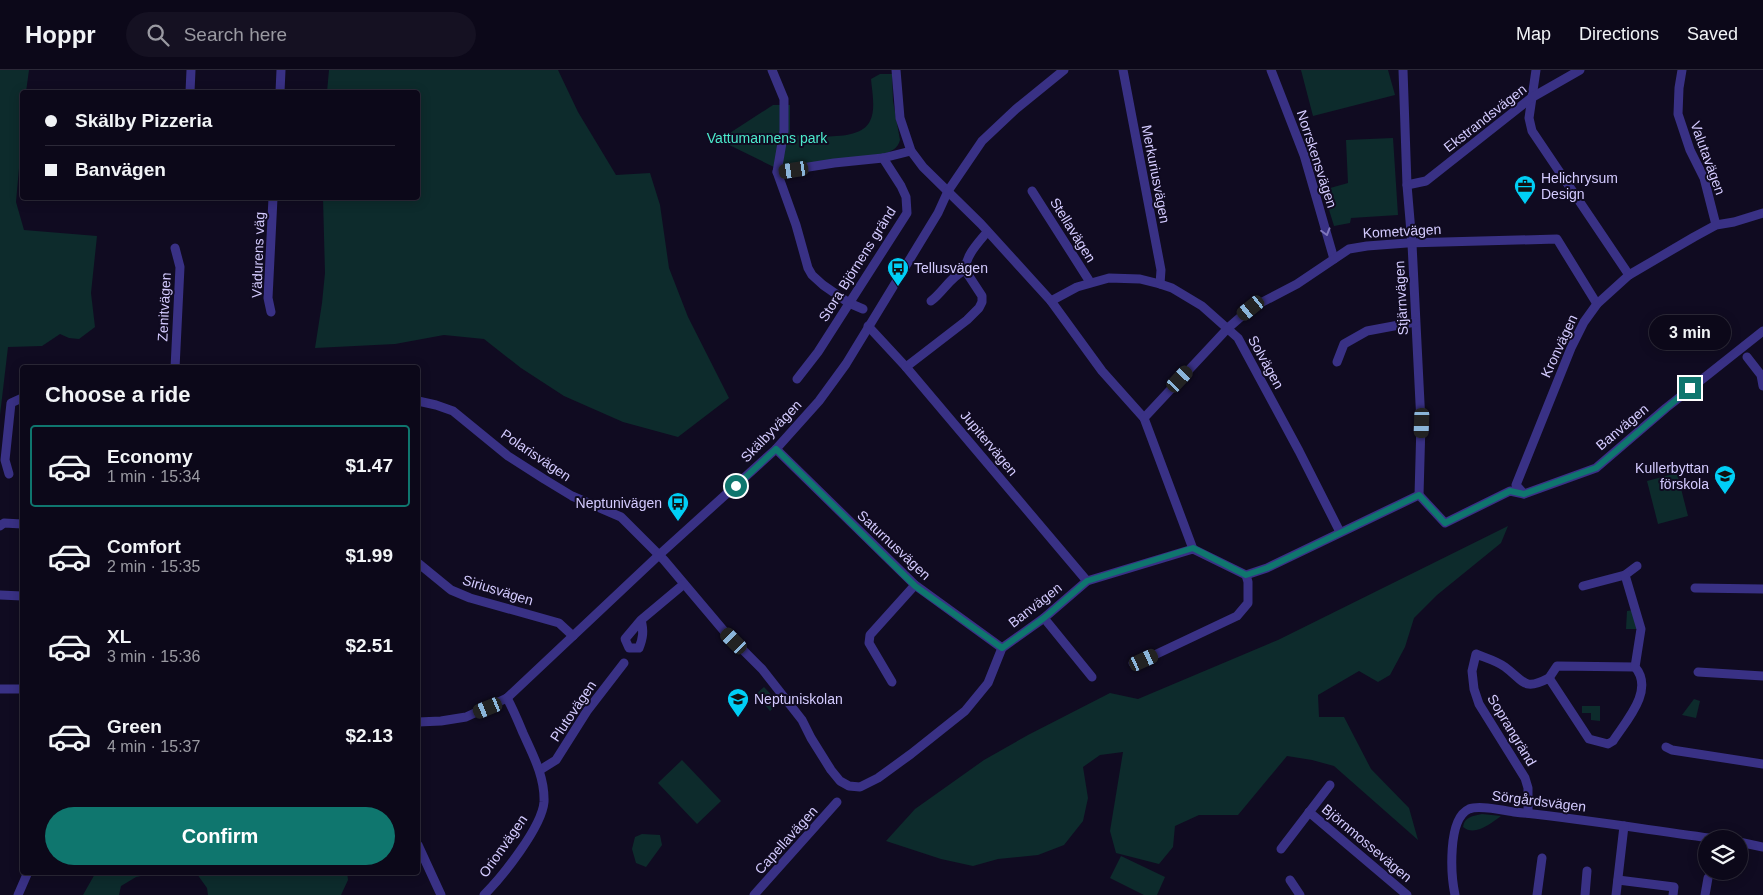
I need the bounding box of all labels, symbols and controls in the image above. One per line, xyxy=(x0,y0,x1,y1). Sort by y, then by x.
search box xyxy=(126,12,476,57)
text: Hoppr xyxy=(25,21,96,48)
icon: search xyxy=(144,21,172,49)
text: Search here xyxy=(184,24,287,45)
text: Map xyxy=(1516,24,1551,44)
text: Directions xyxy=(1579,24,1659,44)
text: Saved xyxy=(1687,24,1738,44)
street label: Ekstrandsvägen xyxy=(1441,81,1529,155)
street label: Norrskensvägen xyxy=(1294,108,1340,210)
text: Skälby Pizzeria xyxy=(75,110,212,131)
street label: Valutavägen xyxy=(1687,119,1729,197)
street label: Merkuriusvägen xyxy=(1139,124,1173,224)
park label: Vattumannens park xyxy=(707,130,828,146)
text: Banvägen xyxy=(75,159,166,180)
car xyxy=(778,160,809,180)
place label: Helichrysum Design xyxy=(1541,170,1618,202)
office icon: Helichrysum Design xyxy=(1513,174,1537,205)
street label: Stellavägen xyxy=(1047,195,1099,265)
street label: Stora Björnens gränd xyxy=(815,204,899,324)
street label: Vädurens väg xyxy=(248,212,268,298)
street label: Kometvägen xyxy=(1362,221,1442,241)
one-way arrow xyxy=(1320,227,1330,236)
bus stop icon: Tellusvägen xyxy=(886,256,910,287)
place label: Tellusvägen xyxy=(914,260,988,276)
street label: Stjärnvägen xyxy=(1391,260,1411,336)
street label: Zenitvägen xyxy=(154,272,174,342)
car xyxy=(1234,293,1267,323)
street label: Kronvägen xyxy=(1537,312,1581,380)
callout: 3 min xyxy=(1649,316,1731,350)
text: 3 min xyxy=(1669,324,1711,341)
street label: Solvägen xyxy=(1245,333,1287,391)
car xyxy=(1164,363,1195,395)
route end xyxy=(1679,377,1701,399)
text: Choose a ride xyxy=(45,382,190,407)
street label: Skälbyvägen xyxy=(737,397,805,465)
street label: Banvägen xyxy=(1593,401,1651,453)
street label: Jupitervägen xyxy=(957,407,1021,479)
car xyxy=(1413,408,1430,438)
street label: Polarisvägen xyxy=(498,426,574,484)
icon: car xyxy=(47,444,92,489)
text: Economy xyxy=(107,446,193,467)
text: $1.47 xyxy=(345,455,393,476)
place label: Kullerbyttan förskola xyxy=(1635,460,1709,492)
school or university icon: Kullerbyttan förskola xyxy=(1713,464,1737,495)
text: 1 min · 15:34 xyxy=(107,468,200,485)
route start xyxy=(725,475,747,497)
bus stop icon: Neptunivägen xyxy=(666,491,690,522)
place label: Neptunivägen xyxy=(576,495,662,511)
street label: Saturnusvägen xyxy=(854,507,934,583)
icon: car xyxy=(47,534,92,579)
text: Comfort xyxy=(107,536,181,557)
text: $1.99 xyxy=(345,545,393,566)
text: 2 min · 15:35 xyxy=(107,558,200,575)
street label: Siriusvägen xyxy=(461,572,535,608)
street label: Banvägen xyxy=(1005,579,1065,631)
icon: car xyxy=(47,624,92,669)
car xyxy=(718,625,749,657)
text: XL xyxy=(107,626,131,647)
text: $2.51 xyxy=(345,635,393,656)
car xyxy=(1127,647,1160,673)
text: 3 min · 15:36 xyxy=(107,648,200,665)
street label: Plutovägen xyxy=(547,677,599,745)
school or university icon: Neptuniskolan xyxy=(726,687,750,718)
place label: Neptuniskolan xyxy=(754,691,843,707)
street label: Soprangränd xyxy=(1484,691,1540,769)
car xyxy=(471,695,504,721)
icon: car xyxy=(47,714,92,759)
text: Green xyxy=(107,716,162,737)
text: $2.13 xyxy=(345,725,393,746)
text: 4 min · 15:37 xyxy=(107,738,200,755)
street label: Sörgårdsvägen xyxy=(1491,787,1587,815)
street label: Björnmossevägen xyxy=(1319,801,1415,885)
street label: Capellavägen xyxy=(751,803,821,877)
button: Confirm xyxy=(45,807,395,865)
street label: Orionvägen xyxy=(476,812,530,880)
map controls xyxy=(1698,830,1748,880)
button: layers xyxy=(1698,830,1748,880)

